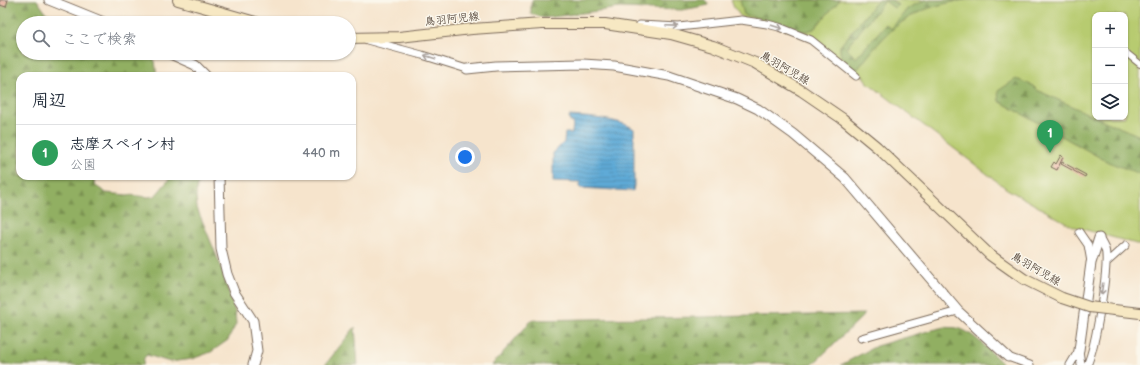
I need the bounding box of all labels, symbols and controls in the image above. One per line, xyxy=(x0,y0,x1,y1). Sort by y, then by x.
street label: 鳥羽阿児線 xyxy=(424,10,480,28)
map controls xyxy=(1092,12,1128,120)
button: + xyxy=(1092,12,1128,48)
search box xyxy=(16,16,356,60)
one-way arrow xyxy=(665,23,678,30)
one-way arrow xyxy=(770,24,783,31)
icon: search xyxy=(30,27,52,49)
text: ここで検索 xyxy=(62,30,137,49)
button: − xyxy=(1092,48,1128,84)
street label: 鳥羽阿児線 xyxy=(758,49,812,87)
one-way arrow xyxy=(423,53,436,60)
button: layers xyxy=(1092,84,1128,120)
text: 周辺 xyxy=(32,91,66,111)
pin: 1 xyxy=(1037,120,1063,153)
text: 志摩スペイン村 xyxy=(70,135,175,154)
text: 1 xyxy=(42,145,48,161)
text: 440 m xyxy=(302,145,340,161)
your location xyxy=(455,147,475,167)
text: 公園 xyxy=(70,157,96,173)
street label: 鳥羽阿児線 xyxy=(1009,250,1063,288)
one-way arrow xyxy=(1098,282,1106,295)

